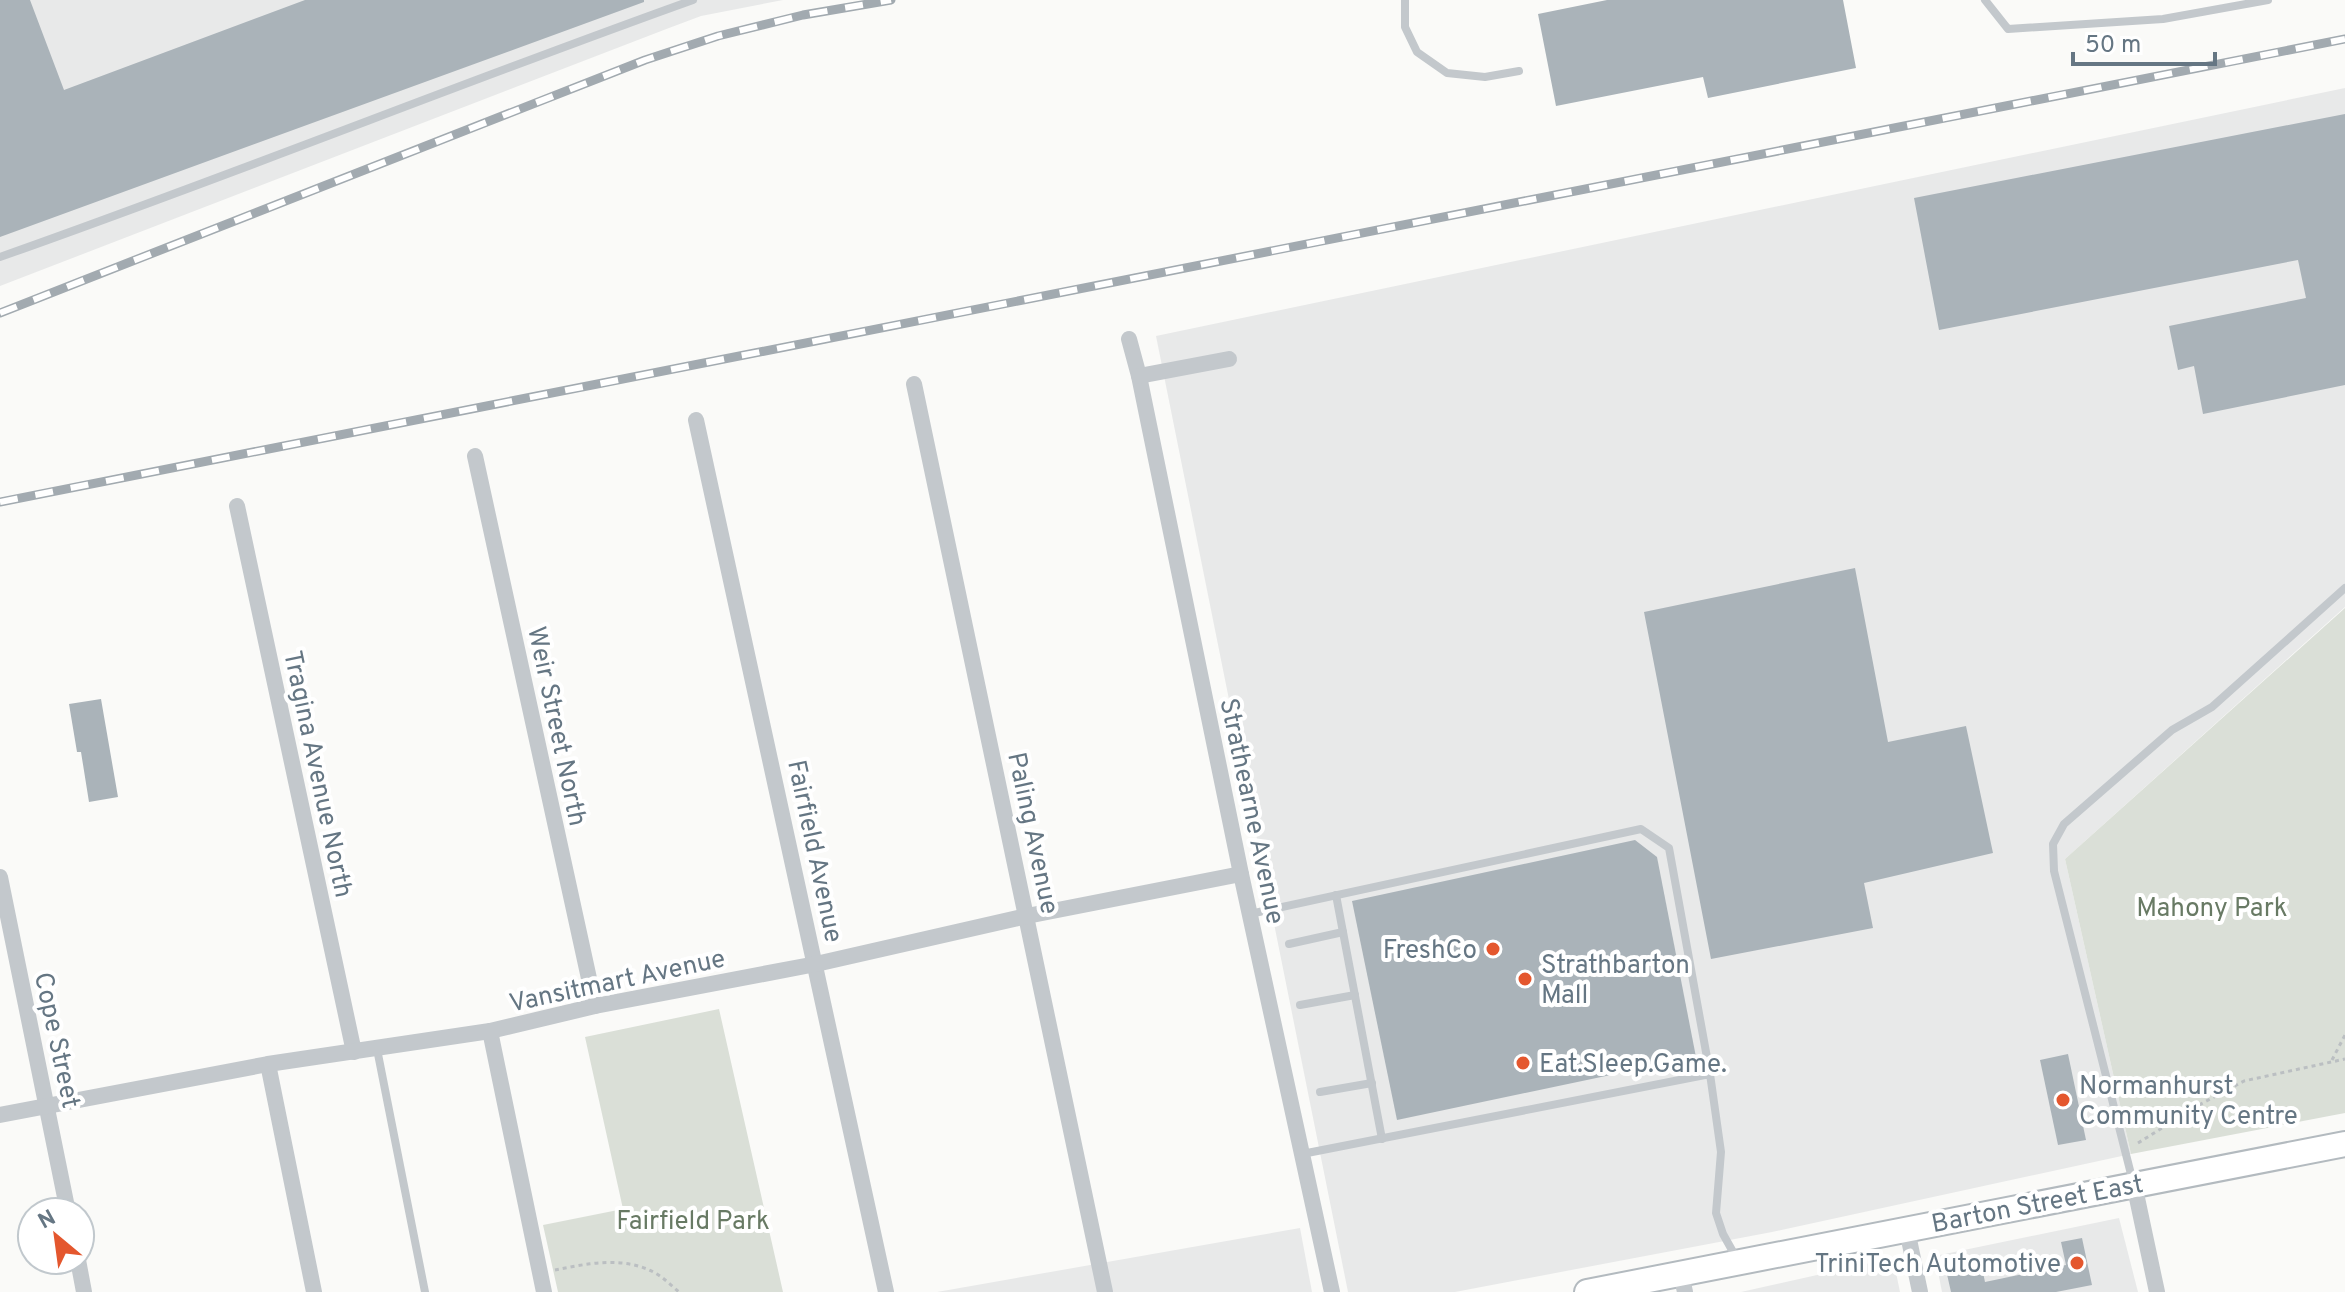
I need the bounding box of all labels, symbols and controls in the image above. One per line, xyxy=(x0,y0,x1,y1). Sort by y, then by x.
scale bar xyxy=(2073,16,2215,66)
text: 50 m xyxy=(2085,31,2141,61)
street label: Weir Street North xyxy=(518,624,593,829)
street label: Tragina Avenue North xyxy=(274,648,359,901)
street label: Strathearne Avenue xyxy=(1210,696,1291,928)
street label: Paling Avenue xyxy=(998,750,1065,917)
street label: Fairfield Avenue xyxy=(778,757,849,946)
park label: Mahony Park xyxy=(2136,893,2288,926)
place label: FreshCo xyxy=(1383,935,1477,968)
marker: FreshCo xyxy=(1484,940,1502,958)
street label: Vansitmart Avenue xyxy=(507,943,728,1021)
place label: Strathbarton Mall xyxy=(1541,950,1690,1013)
street label: Cope Street xyxy=(25,970,86,1112)
marker: Strathbarton Mall xyxy=(1516,970,1534,988)
place label: Eat.Sleep.Game. xyxy=(1539,1049,1727,1082)
marker: Eat.Sleep.Game. xyxy=(1514,1054,1532,1072)
place label: Normanhurst Community Centre xyxy=(2079,1071,2298,1134)
marker: Normanhurst Community Centre xyxy=(2054,1091,2072,1109)
street label: Barton Street East xyxy=(1929,1169,2146,1242)
north arrow xyxy=(16,1196,96,1276)
text: N xyxy=(34,1205,61,1236)
park label: Fairfield Park xyxy=(616,1206,770,1239)
place label: TriniTech Automotive xyxy=(1814,1249,2061,1282)
marker: TriniTech Automotive xyxy=(2068,1254,2086,1272)

